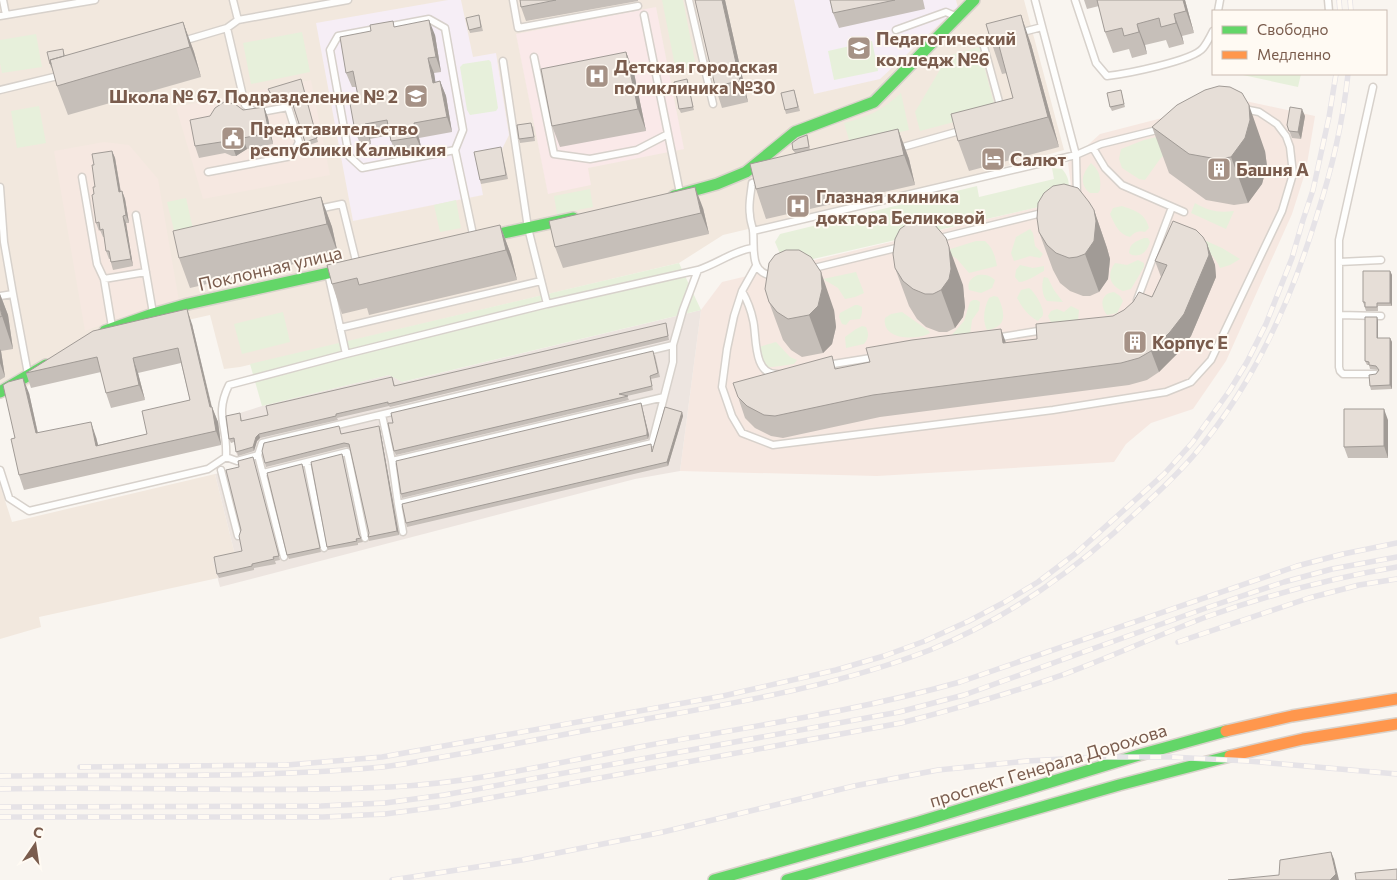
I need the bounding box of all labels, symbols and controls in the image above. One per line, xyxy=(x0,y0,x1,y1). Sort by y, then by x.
legend xyxy=(1212,10,1387,75)
text: Свободно xyxy=(1257,20,1328,38)
place label: Педагогический колледж №6 xyxy=(876,27,1016,70)
school or university icon: Педагогический колледж №6 xyxy=(846,35,872,61)
text: Медленно xyxy=(1257,45,1331,63)
place label: Детская городская поликлиника №30 xyxy=(614,55,778,98)
hospital icon: Детская городская поликлиника №30 xyxy=(584,63,610,89)
school or university icon: Школа № 67. Подразделение № 2 xyxy=(403,83,429,109)
place label: Школа № 67. Подразделение № 2 xyxy=(109,85,398,107)
place label: Представительство республики Калмыкия xyxy=(250,117,446,160)
public building icon: Представительство республики Калмыкия xyxy=(220,125,246,151)
hotel icon: Салют xyxy=(980,146,1006,172)
place label: Салют xyxy=(1010,148,1066,170)
building icon: Башня А xyxy=(1206,156,1232,182)
place label: Башня А xyxy=(1236,158,1309,180)
place label: Глазная клиника доктора Беликовой xyxy=(816,185,985,228)
hospital icon: Глазная клиника доктора Беликовой xyxy=(785,193,811,219)
street label: Поклонная улица xyxy=(196,241,344,295)
building icon: Корпус E xyxy=(1122,329,1148,355)
place label: Корпус E xyxy=(1152,331,1228,353)
street label: проспект Генерала Дорохова xyxy=(927,718,1169,812)
north arrow xyxy=(10,820,60,870)
text: С xyxy=(31,822,45,841)

